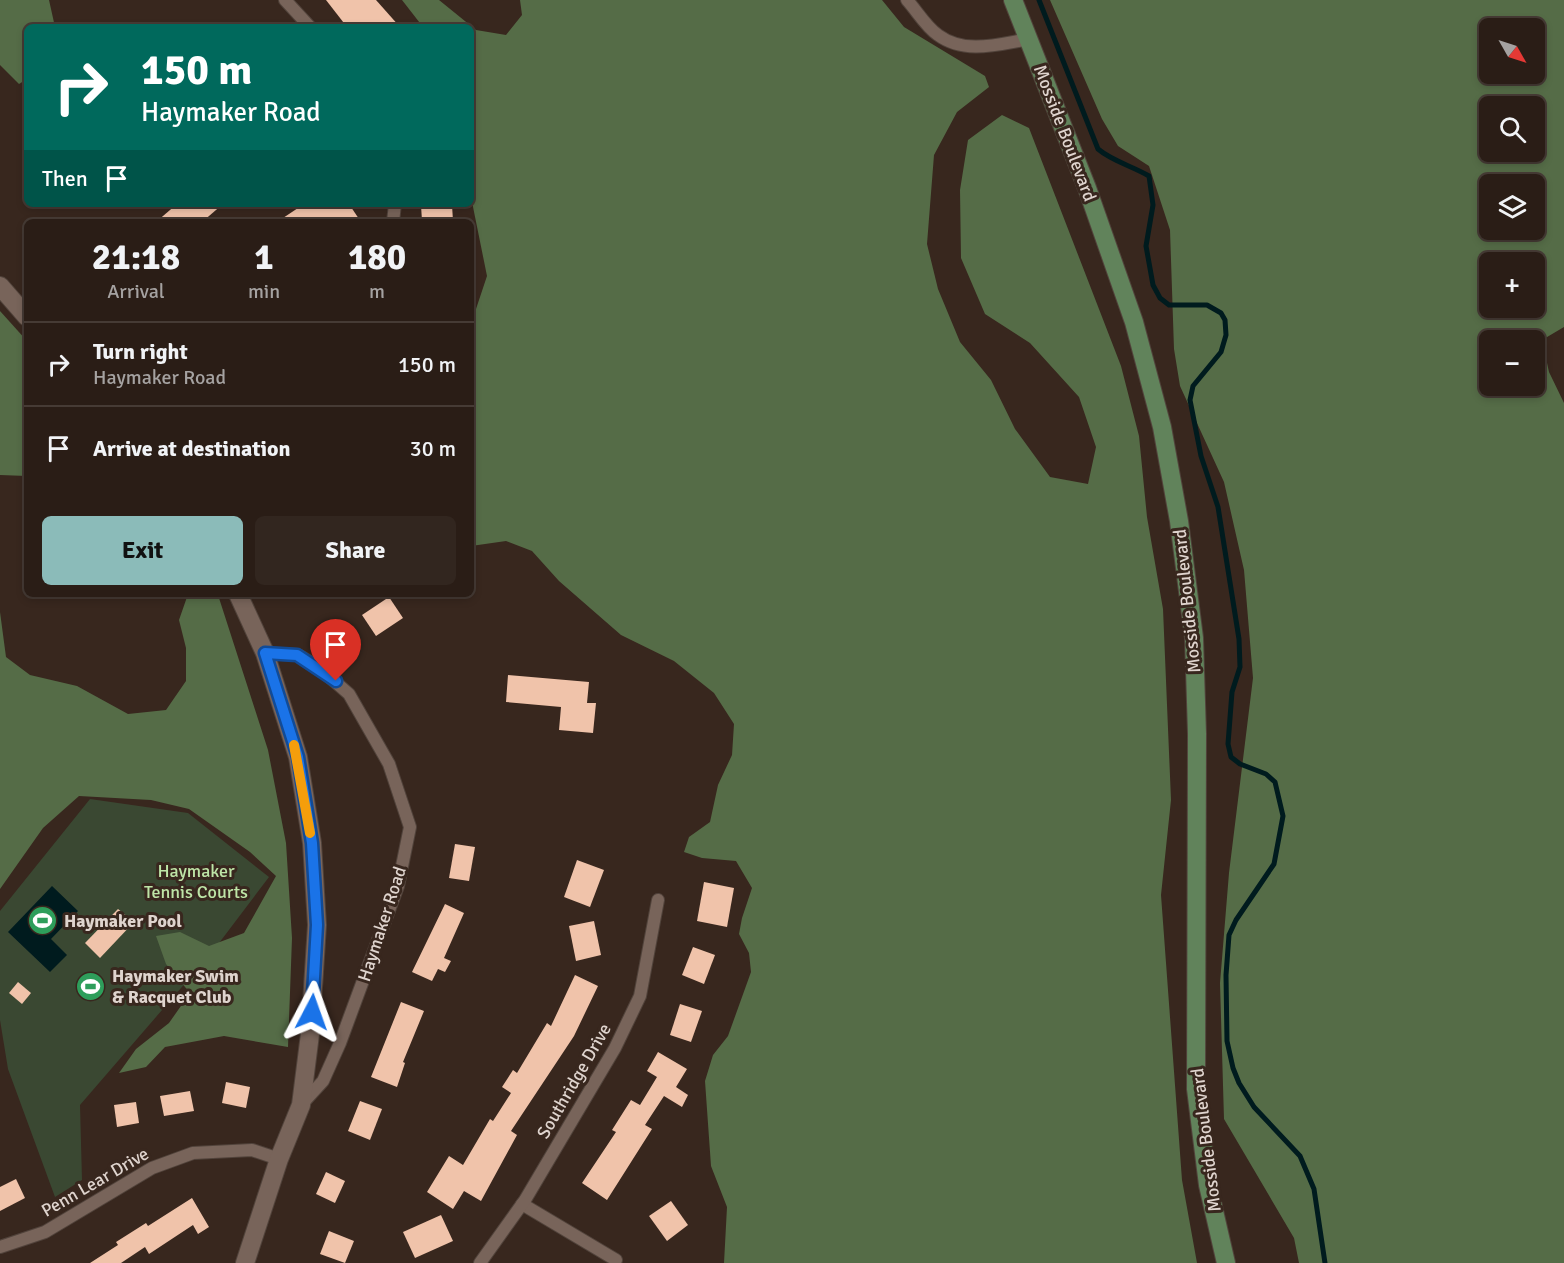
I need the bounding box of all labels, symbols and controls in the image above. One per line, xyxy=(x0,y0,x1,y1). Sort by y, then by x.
north arrow xyxy=(1479,18,1545,84)
map controls xyxy=(1479,18,1545,396)
text: 150 m xyxy=(141,45,252,96)
icon: right xyxy=(42,48,120,126)
street label: Mosside Boulevard xyxy=(1029,62,1101,204)
text: Haymaker Road xyxy=(141,96,321,129)
button: search xyxy=(1479,96,1545,162)
icon: arrive xyxy=(100,162,133,195)
text: Then xyxy=(42,165,88,192)
button: layers xyxy=(1479,174,1545,240)
text: 21:18 xyxy=(92,235,180,280)
text: 1 xyxy=(254,235,274,280)
text: 180 xyxy=(348,235,406,280)
button: + xyxy=(1479,252,1545,318)
text: Arrival xyxy=(107,279,165,304)
text: min xyxy=(248,279,280,304)
text: m xyxy=(369,279,385,304)
button: − xyxy=(1479,330,1545,396)
text: Turn right xyxy=(93,338,188,365)
icon: right xyxy=(42,348,75,381)
text: 150 m xyxy=(398,351,456,378)
text: Haymaker Road xyxy=(93,365,226,390)
icon: arrive xyxy=(42,432,75,465)
text: Arrive at destination xyxy=(93,435,290,462)
text: 30 m xyxy=(410,435,456,462)
button: Exit xyxy=(42,516,243,585)
button: Share xyxy=(255,516,456,585)
street label: Mosside Boulevard xyxy=(1169,528,1205,674)
pin xyxy=(310,619,361,681)
icon: arrive xyxy=(319,628,352,661)
park label: Haymaker Tennis Courts xyxy=(144,860,248,903)
street label: Haymaker Road xyxy=(353,864,411,984)
sports icon: Haymaker Pool xyxy=(27,905,59,937)
place label: Haymaker Pool xyxy=(64,910,182,932)
place label: Haymaker Swim & Racquet Club xyxy=(112,965,239,1008)
sports icon: Haymaker Swim & Racquet Club xyxy=(75,970,107,1002)
position arrow xyxy=(280,980,344,1044)
street label: Southridge Drive xyxy=(532,1019,616,1143)
street label: Mosside Boulevard xyxy=(1186,1067,1226,1213)
street label: Penn Lear Drive xyxy=(37,1142,153,1222)

